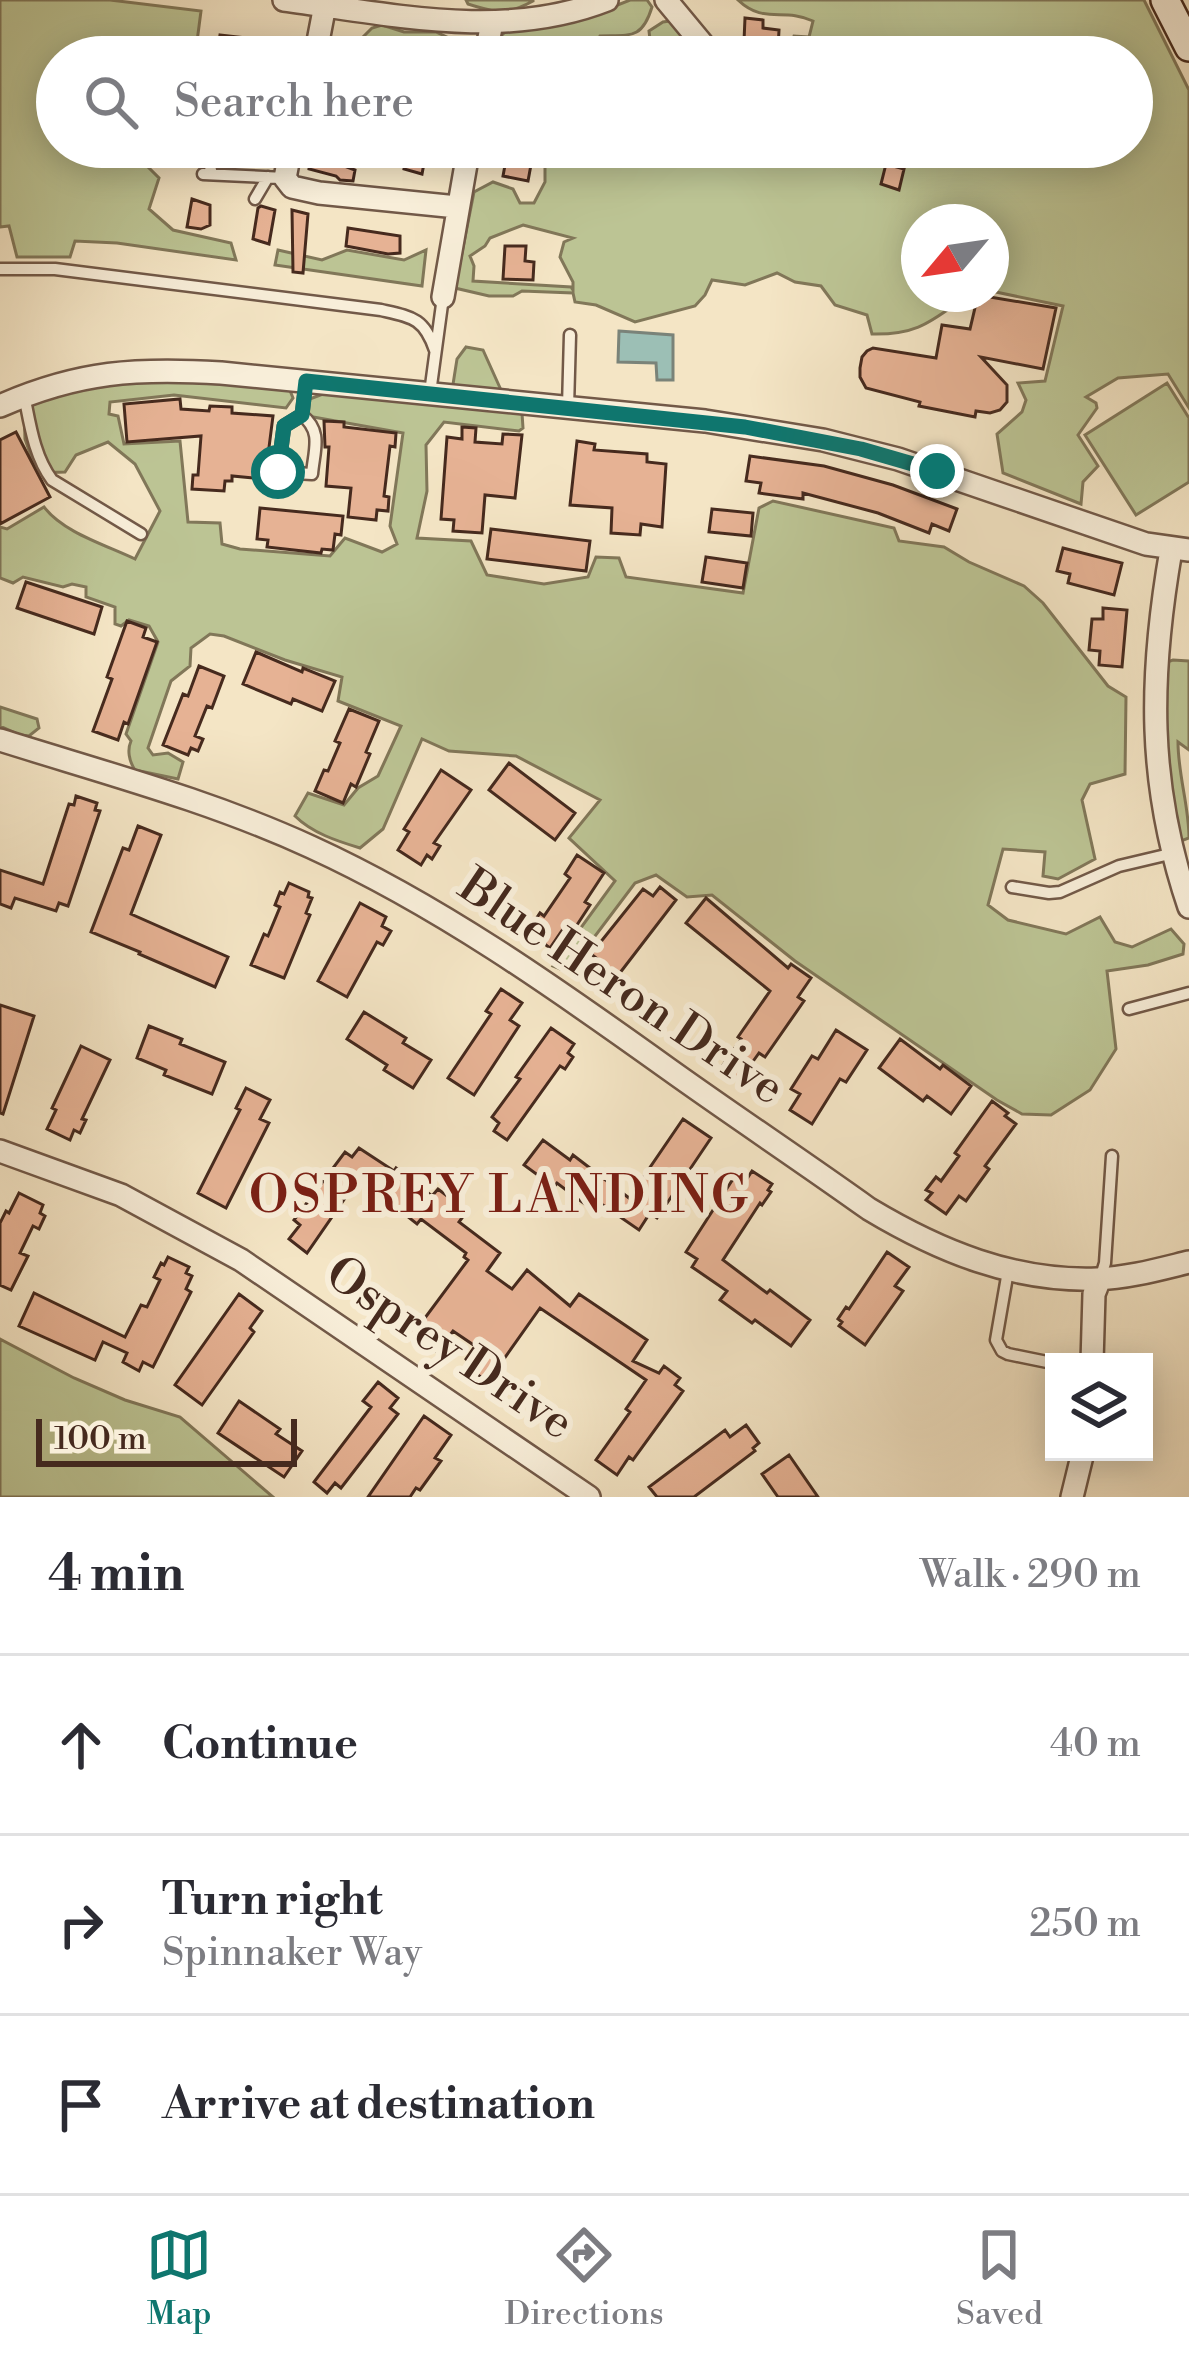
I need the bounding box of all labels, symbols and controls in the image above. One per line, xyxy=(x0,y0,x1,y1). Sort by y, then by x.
search box xyxy=(36,36,1153,168)
icon: search xyxy=(78,69,144,135)
text: Search here xyxy=(174,74,414,131)
north arrow xyxy=(901,204,1009,312)
route end xyxy=(910,444,964,498)
route start xyxy=(251,445,305,499)
street label: Blue Heron Drive xyxy=(446,856,795,1119)
district label: OSPREY LANDING xyxy=(249,1165,751,1229)
street label: Osprey Drive xyxy=(314,1244,584,1454)
map controls xyxy=(1045,1353,1153,1461)
button: layers xyxy=(1045,1353,1153,1461)
scale bar xyxy=(36,1413,297,1466)
text: 100 m xyxy=(54,1419,147,1460)
text: 4 min xyxy=(48,1543,184,1607)
text: Walk · 290 m xyxy=(920,1551,1141,1600)
icon: ahead xyxy=(48,1712,114,1778)
text: Continue xyxy=(162,1716,358,1773)
text: 40 m xyxy=(1050,1720,1141,1769)
text: Turn right xyxy=(162,1872,383,1929)
icon: right xyxy=(48,1892,114,1958)
text: 250 m xyxy=(1029,1900,1141,1949)
text: Spinnaker Way xyxy=(162,1929,422,1978)
icon: arrive xyxy=(48,2072,114,2138)
text: Arrive at destination xyxy=(162,2076,595,2133)
tab: Map xyxy=(146,2222,212,2335)
tab: Directions xyxy=(505,2222,664,2335)
tab: Saved xyxy=(956,2222,1043,2335)

